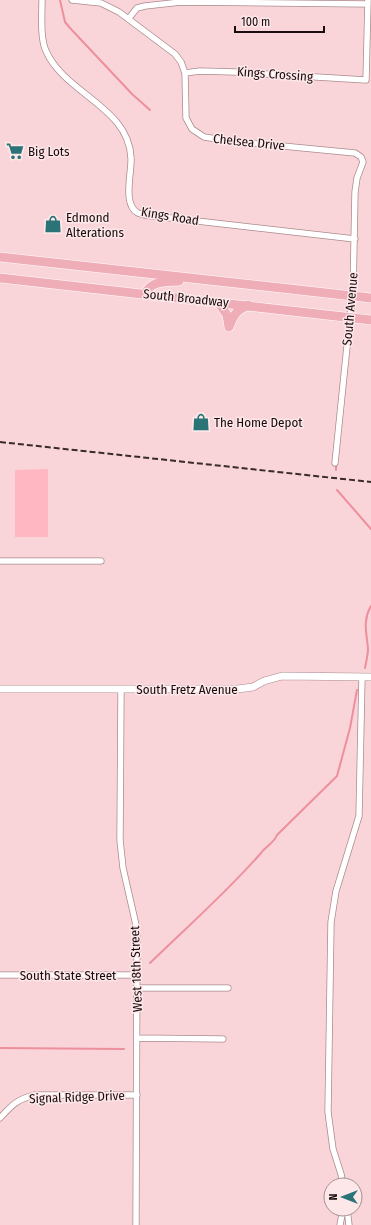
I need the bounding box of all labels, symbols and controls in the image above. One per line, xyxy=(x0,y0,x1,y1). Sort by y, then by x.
scale bar xyxy=(235,8,324,34)
text: 100 m xyxy=(241,15,270,29)
street label: Kings Crossing xyxy=(236,64,314,84)
street label: Chelsea Drive xyxy=(212,131,286,153)
supermarket icon: Big Lots xyxy=(5,141,25,161)
place label: Big Lots xyxy=(28,144,70,159)
street label: Kings Road xyxy=(140,204,200,228)
place label: Edmond Alterations xyxy=(66,210,124,240)
shop icon: Edmond Alterations xyxy=(43,214,63,234)
street label: South Avenue xyxy=(339,272,361,346)
street label: South Broadway xyxy=(142,286,230,310)
shop icon: The Home Depot xyxy=(191,412,211,432)
place label: The Home Depot xyxy=(214,415,303,430)
street label: South Fretz Avenue xyxy=(136,682,238,697)
street label: West 18th Street xyxy=(127,925,145,1013)
street label: South State Street xyxy=(20,968,117,983)
street label: Signal Ridge Drive xyxy=(29,1088,125,1106)
north arrow xyxy=(323,1177,363,1217)
text: N xyxy=(327,1194,340,1200)

